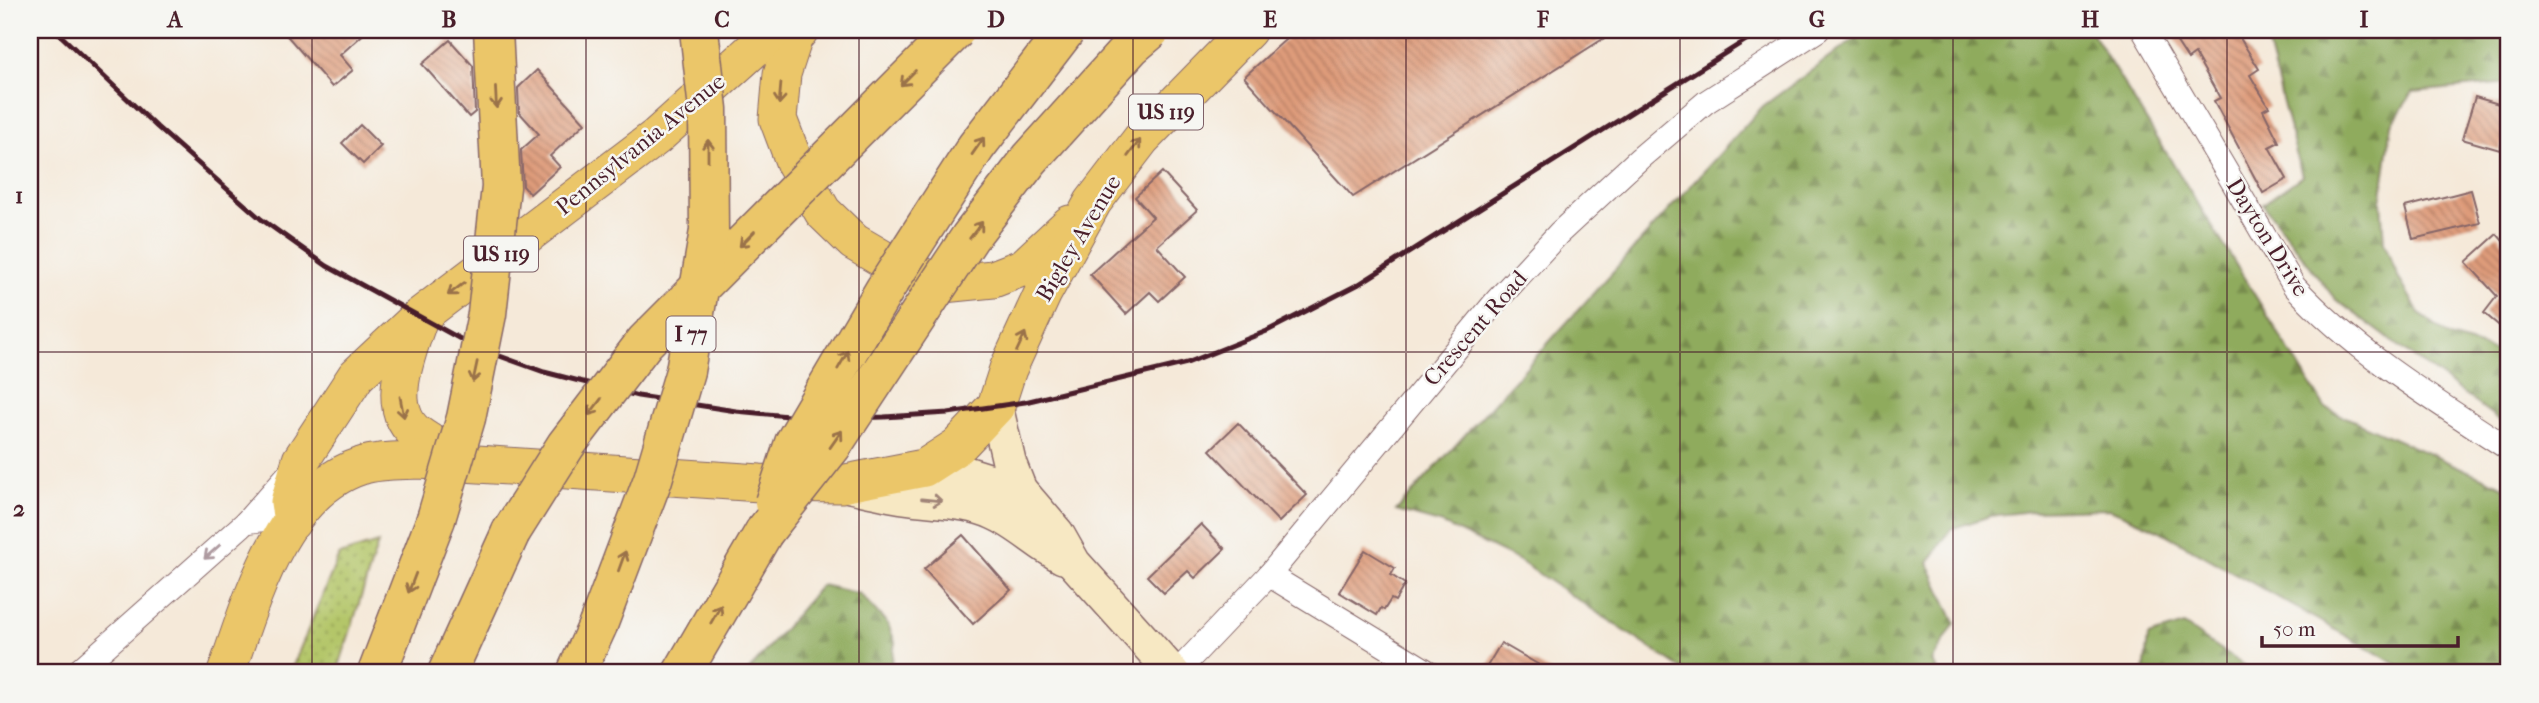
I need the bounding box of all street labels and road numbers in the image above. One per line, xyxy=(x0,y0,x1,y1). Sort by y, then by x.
street label: Pennsylvania Avenue xyxy=(550,68,730,221)
road number: US 119 xyxy=(1129,94,1203,130)
street label: Bigley Avenue xyxy=(1030,170,1127,306)
street label: Dayton Drive xyxy=(2221,173,2315,301)
road number: US 119 xyxy=(464,236,538,272)
street label: Crescent Road xyxy=(1418,265,1533,392)
road number: I 77 xyxy=(666,316,716,352)

